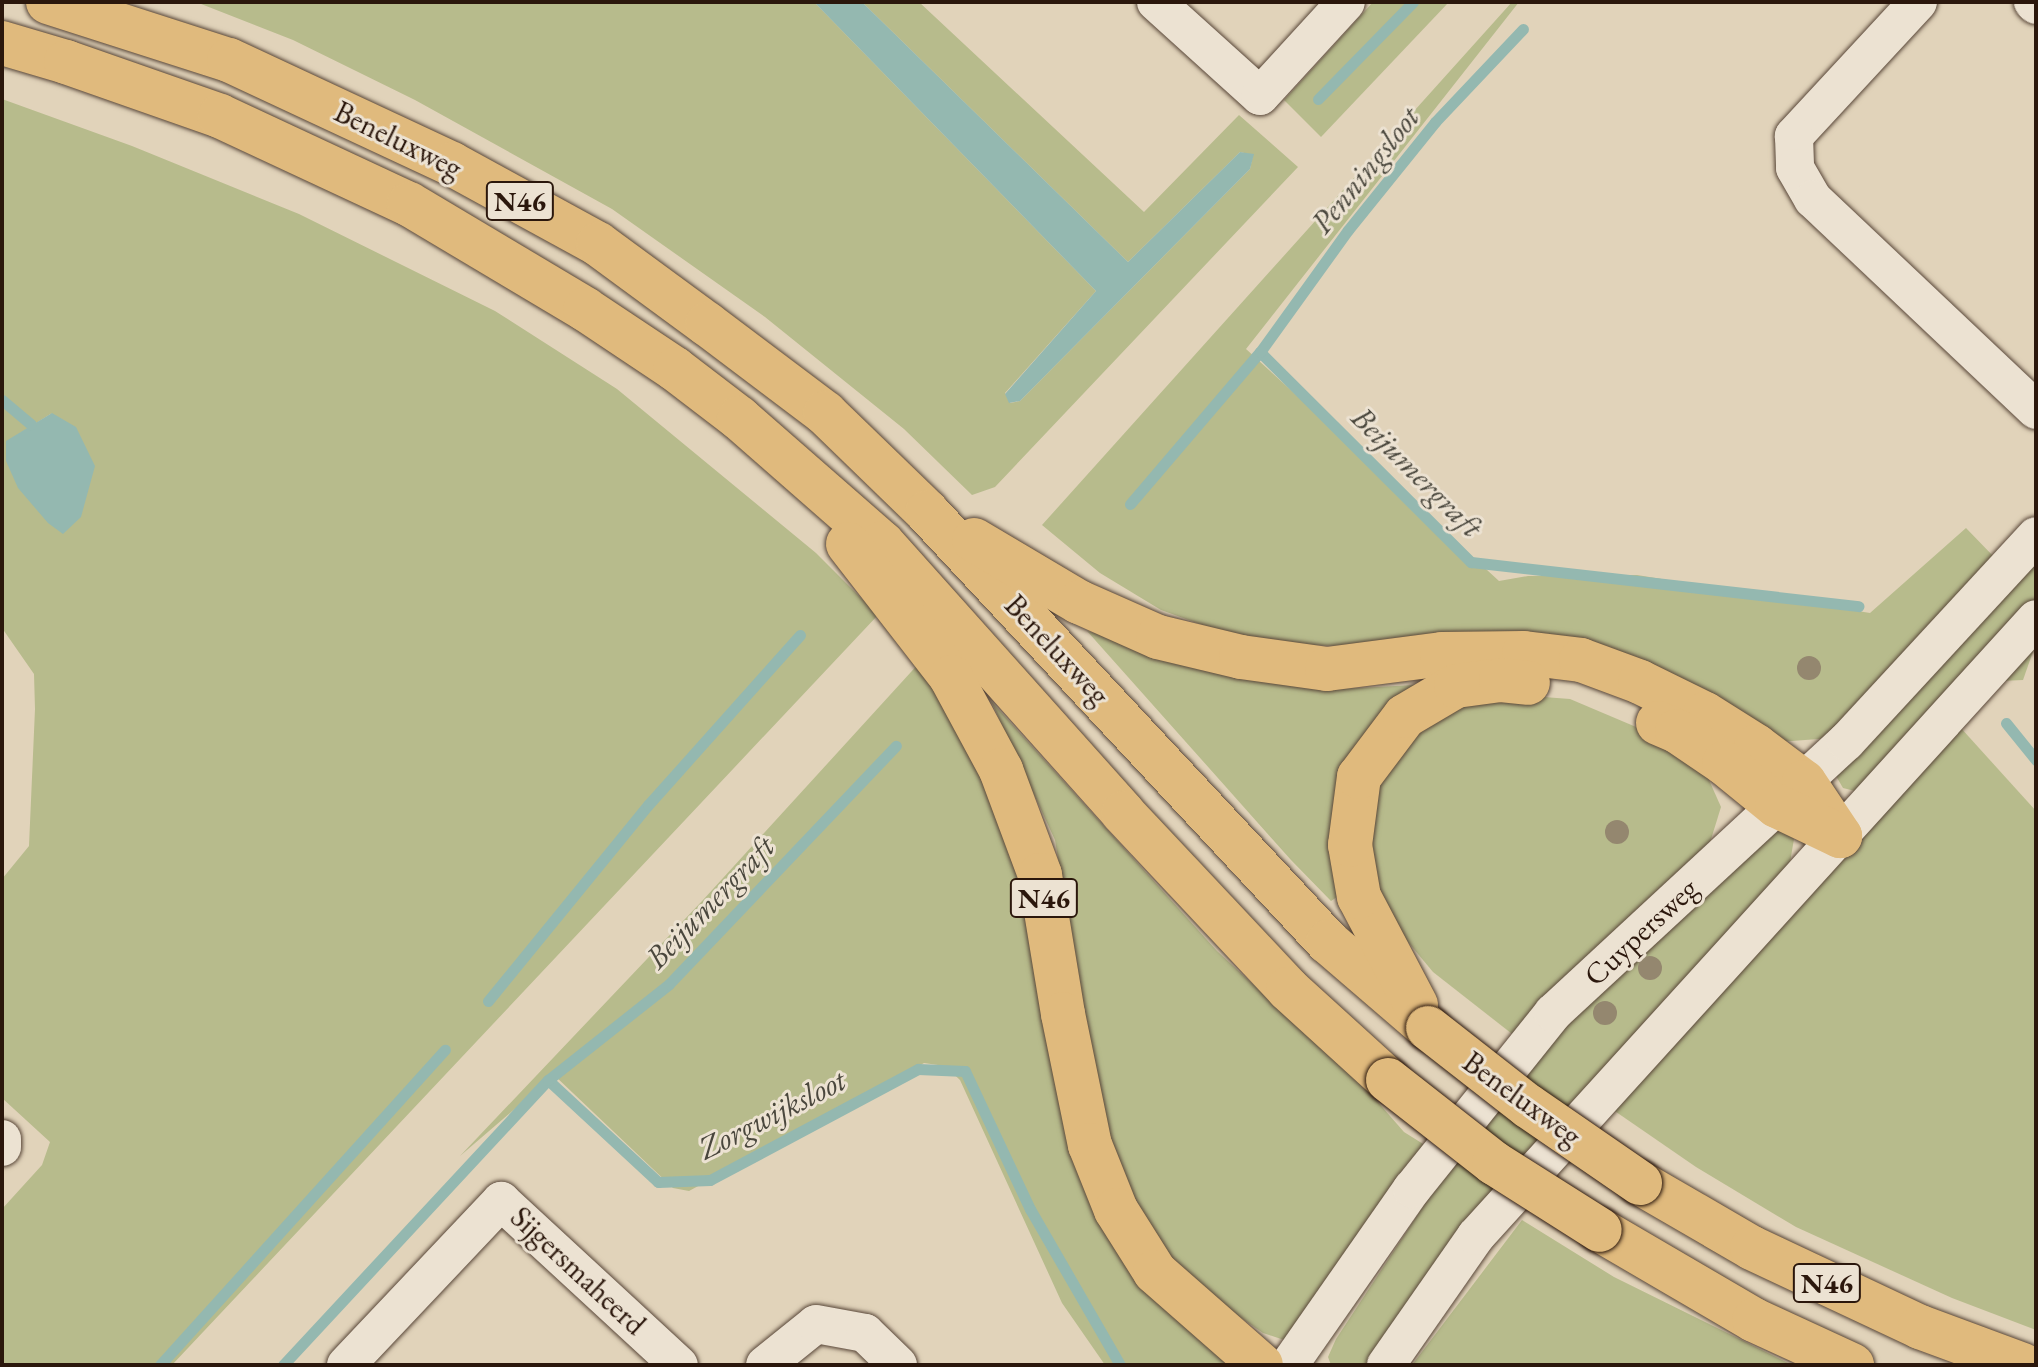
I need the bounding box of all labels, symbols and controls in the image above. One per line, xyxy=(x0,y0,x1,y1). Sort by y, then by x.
street label: Beneluxweg xyxy=(328,94,468,186)
water label: Penningsloot xyxy=(1302,99,1428,241)
road number: N46 xyxy=(484,177,556,225)
water label: Beijumergraft xyxy=(1343,398,1491,546)
street label: Beneluxweg xyxy=(997,588,1117,712)
water label: Beijumergraft xyxy=(637,828,783,976)
street label: Cuypersweg xyxy=(1577,870,1705,994)
road number: N46 xyxy=(1008,874,1080,922)
street label: Beneluxweg xyxy=(1456,1044,1588,1154)
water label: Zorgwijksloot xyxy=(692,1060,852,1168)
street label: Sijgersmaheerd xyxy=(503,1199,653,1343)
road number: N46 xyxy=(1791,1259,1863,1307)

